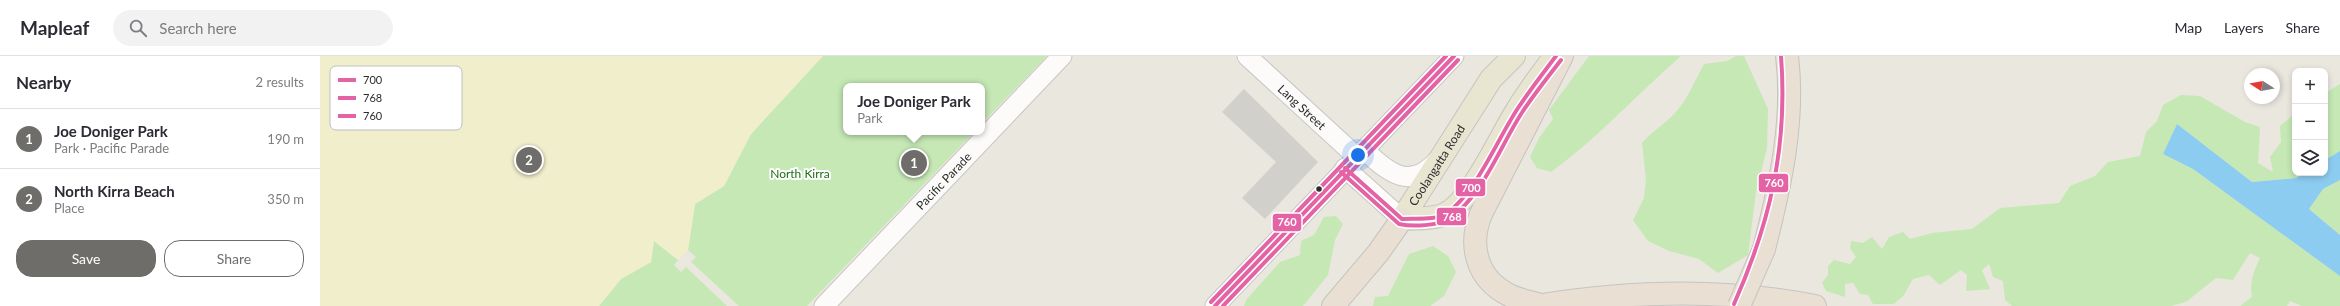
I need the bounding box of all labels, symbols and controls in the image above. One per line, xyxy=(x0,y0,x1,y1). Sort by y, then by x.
search box xyxy=(113,10,393,46)
text: Mapleaf xyxy=(20,16,89,39)
icon: search xyxy=(127,17,149,39)
text: Search here xyxy=(159,19,237,37)
text: Map xyxy=(2174,19,2202,36)
text: Layers xyxy=(2224,19,2264,36)
text: Share xyxy=(2286,19,2320,36)
legend xyxy=(330,66,462,130)
north arrow xyxy=(2244,68,2280,104)
map controls xyxy=(2292,68,2328,176)
button: + xyxy=(2292,68,2328,104)
text: Nearby xyxy=(16,72,71,93)
text: 700 xyxy=(363,73,383,86)
text: 2 results xyxy=(256,74,304,90)
street label: Lang Street xyxy=(1275,81,1330,133)
popup xyxy=(843,83,985,135)
text: 768 xyxy=(363,91,382,104)
text: Joe Doniger Park xyxy=(857,92,971,110)
button: − xyxy=(2292,104,2328,140)
text: 760 xyxy=(363,109,383,122)
text: Park xyxy=(857,110,883,126)
text: Joe Doniger Park xyxy=(54,122,168,140)
street label: Coolangatta Road xyxy=(1405,122,1468,208)
text: 1 xyxy=(25,131,33,147)
text: 190 m xyxy=(267,131,304,147)
text: Park · Pacific Parade xyxy=(54,140,169,156)
button: layers xyxy=(2292,140,2328,176)
pin: 2 xyxy=(516,145,542,175)
your location xyxy=(1348,145,1368,165)
pin: 1 xyxy=(901,148,927,178)
street label: Pacific Parade xyxy=(912,149,974,213)
park label: North Kirra xyxy=(770,166,830,181)
line badge: 760 xyxy=(1758,173,1789,193)
text: 760 xyxy=(1764,176,1784,189)
line badge: 700 xyxy=(1455,178,1486,197)
text: 700 xyxy=(1461,181,1481,194)
text: North Kirra Beach xyxy=(54,182,175,200)
unlabelled marker xyxy=(1314,184,1324,194)
text: 2 xyxy=(25,191,33,207)
text: 350 m xyxy=(267,191,304,207)
text: Place xyxy=(54,200,84,216)
line badge: 768 xyxy=(1436,207,1467,226)
text: 768 xyxy=(1442,210,1462,223)
line badge: 760 xyxy=(1272,213,1302,232)
text: 760 xyxy=(1277,215,1297,228)
button: Save xyxy=(16,240,156,277)
button: Share xyxy=(164,240,304,277)

